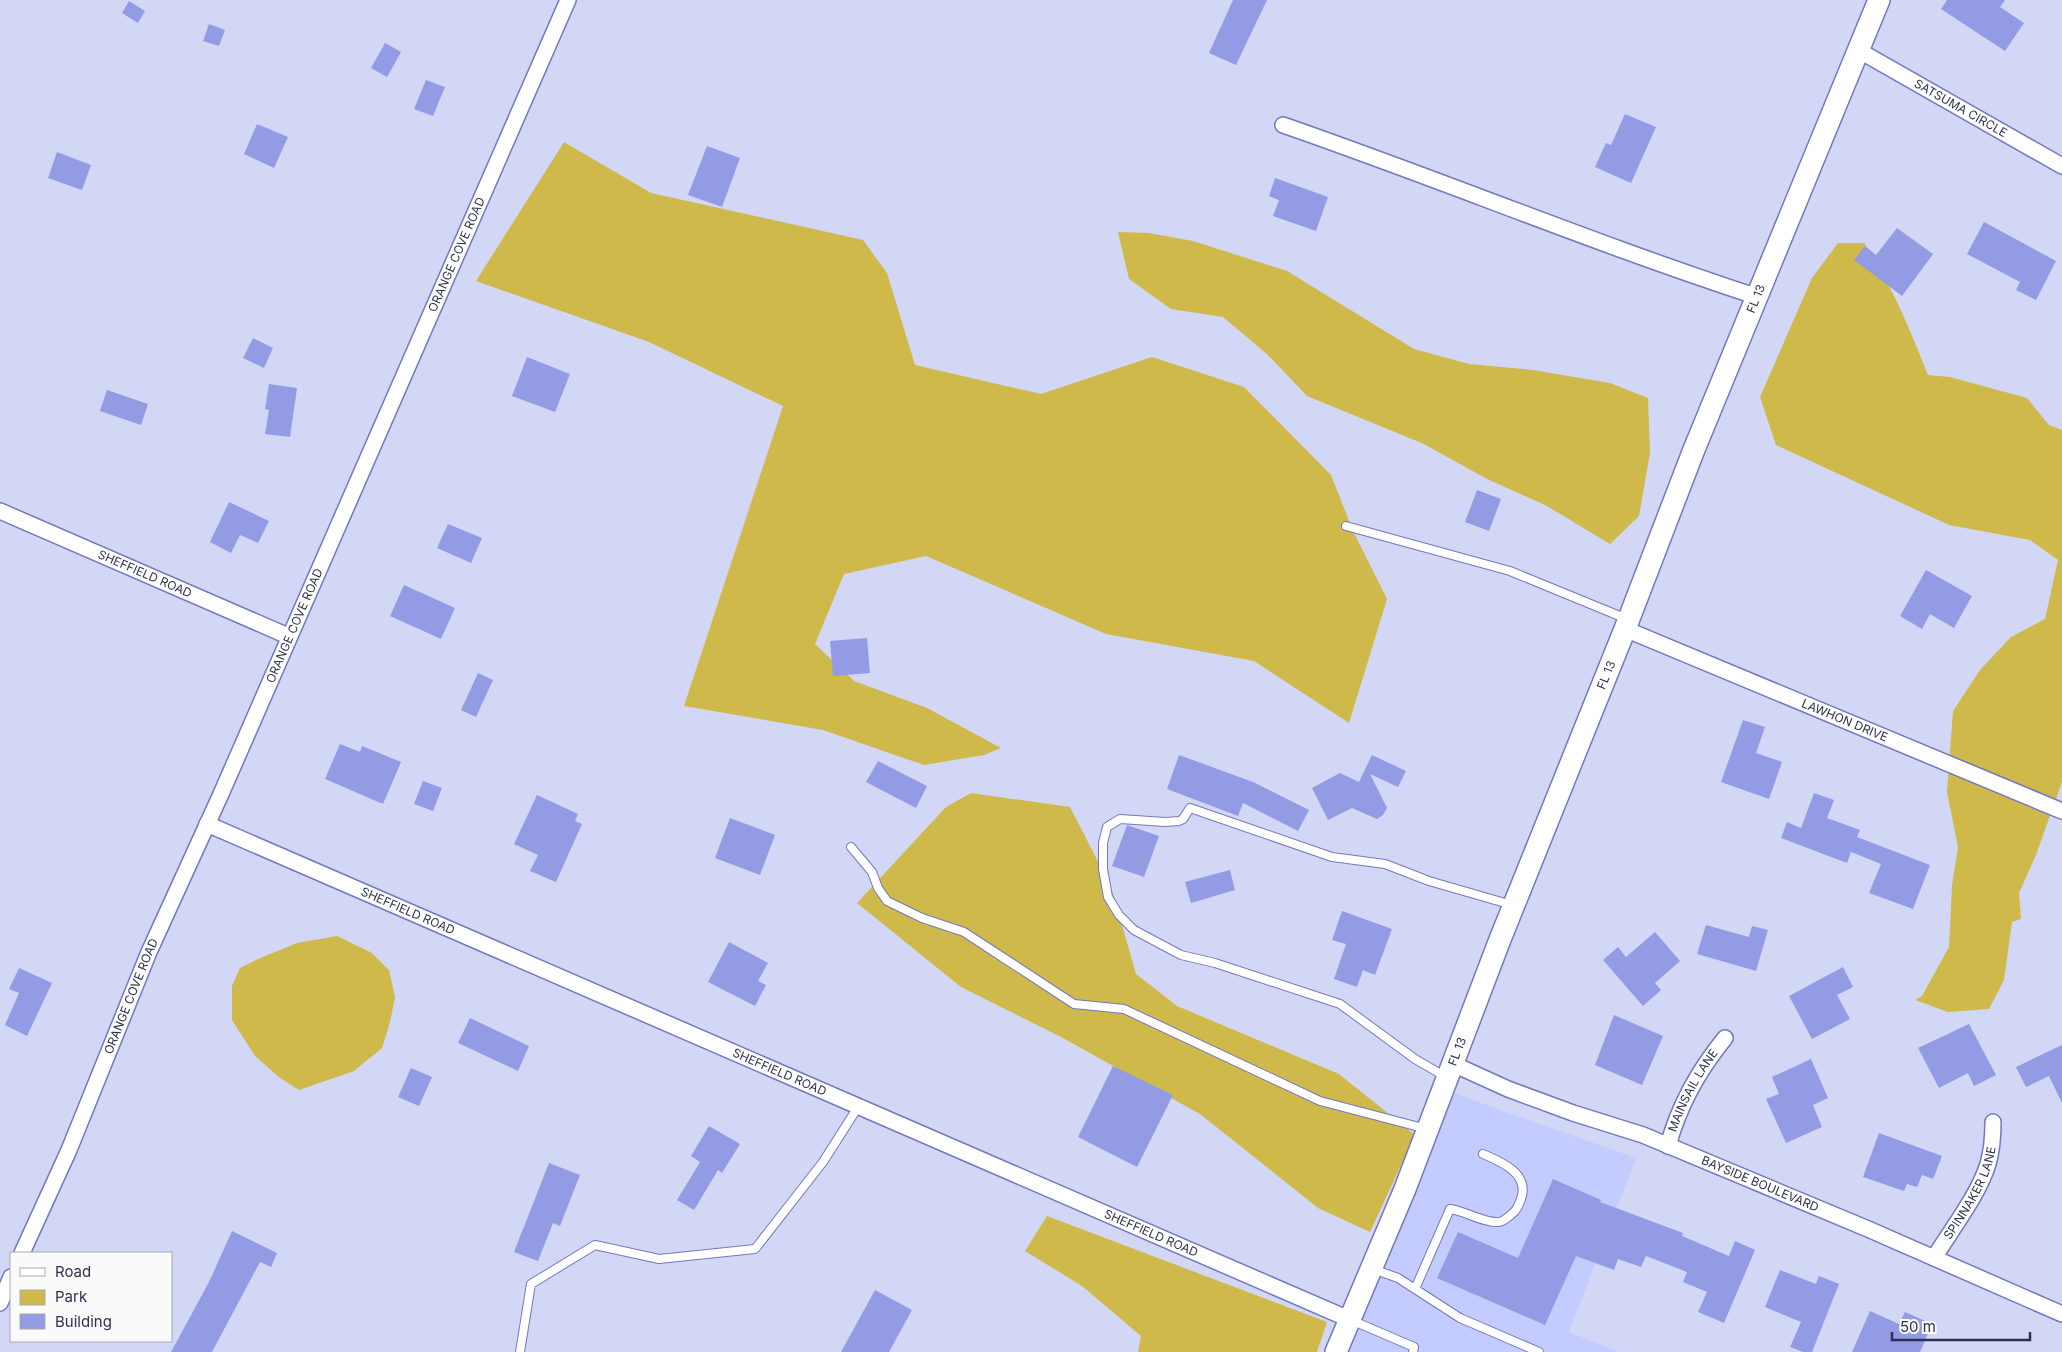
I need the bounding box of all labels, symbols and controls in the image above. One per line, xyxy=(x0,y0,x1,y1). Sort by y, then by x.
street label: SATSUMA CIRCLE xyxy=(1912,76,2010,140)
street label: ORANGE COVE ROAD xyxy=(425,195,488,314)
street label: FL 13 xyxy=(1743,282,1768,315)
street label: SHEFFIELD ROAD xyxy=(96,547,194,600)
street label: ORANGE COVE ROAD xyxy=(262,566,326,685)
street label: FL 13 xyxy=(1593,658,1618,691)
street label: LAWHON DRIVE xyxy=(1800,695,1890,745)
street label: SHEFFIELD ROAD xyxy=(359,884,457,938)
street label: ORANGE COVE ROAD xyxy=(101,936,161,1056)
street label: FL 13 xyxy=(1445,1035,1469,1068)
street label: SHEFFIELD ROAD xyxy=(730,1045,829,1099)
street label: MAINSAIL LANE xyxy=(1665,1046,1721,1134)
street label: SPINNAKER LANE xyxy=(1940,1145,1999,1242)
street label: BAYSIDE BOULEVARD xyxy=(1699,1152,1821,1215)
street label: SHEFFIELD ROAD xyxy=(1102,1206,1200,1260)
legend xyxy=(10,1252,172,1342)
text: Road xyxy=(55,1262,91,1281)
text: Park xyxy=(55,1287,88,1306)
scale bar xyxy=(1892,1310,2030,1342)
text: Building xyxy=(55,1312,112,1331)
text: 50 m xyxy=(1900,1317,1936,1336)

